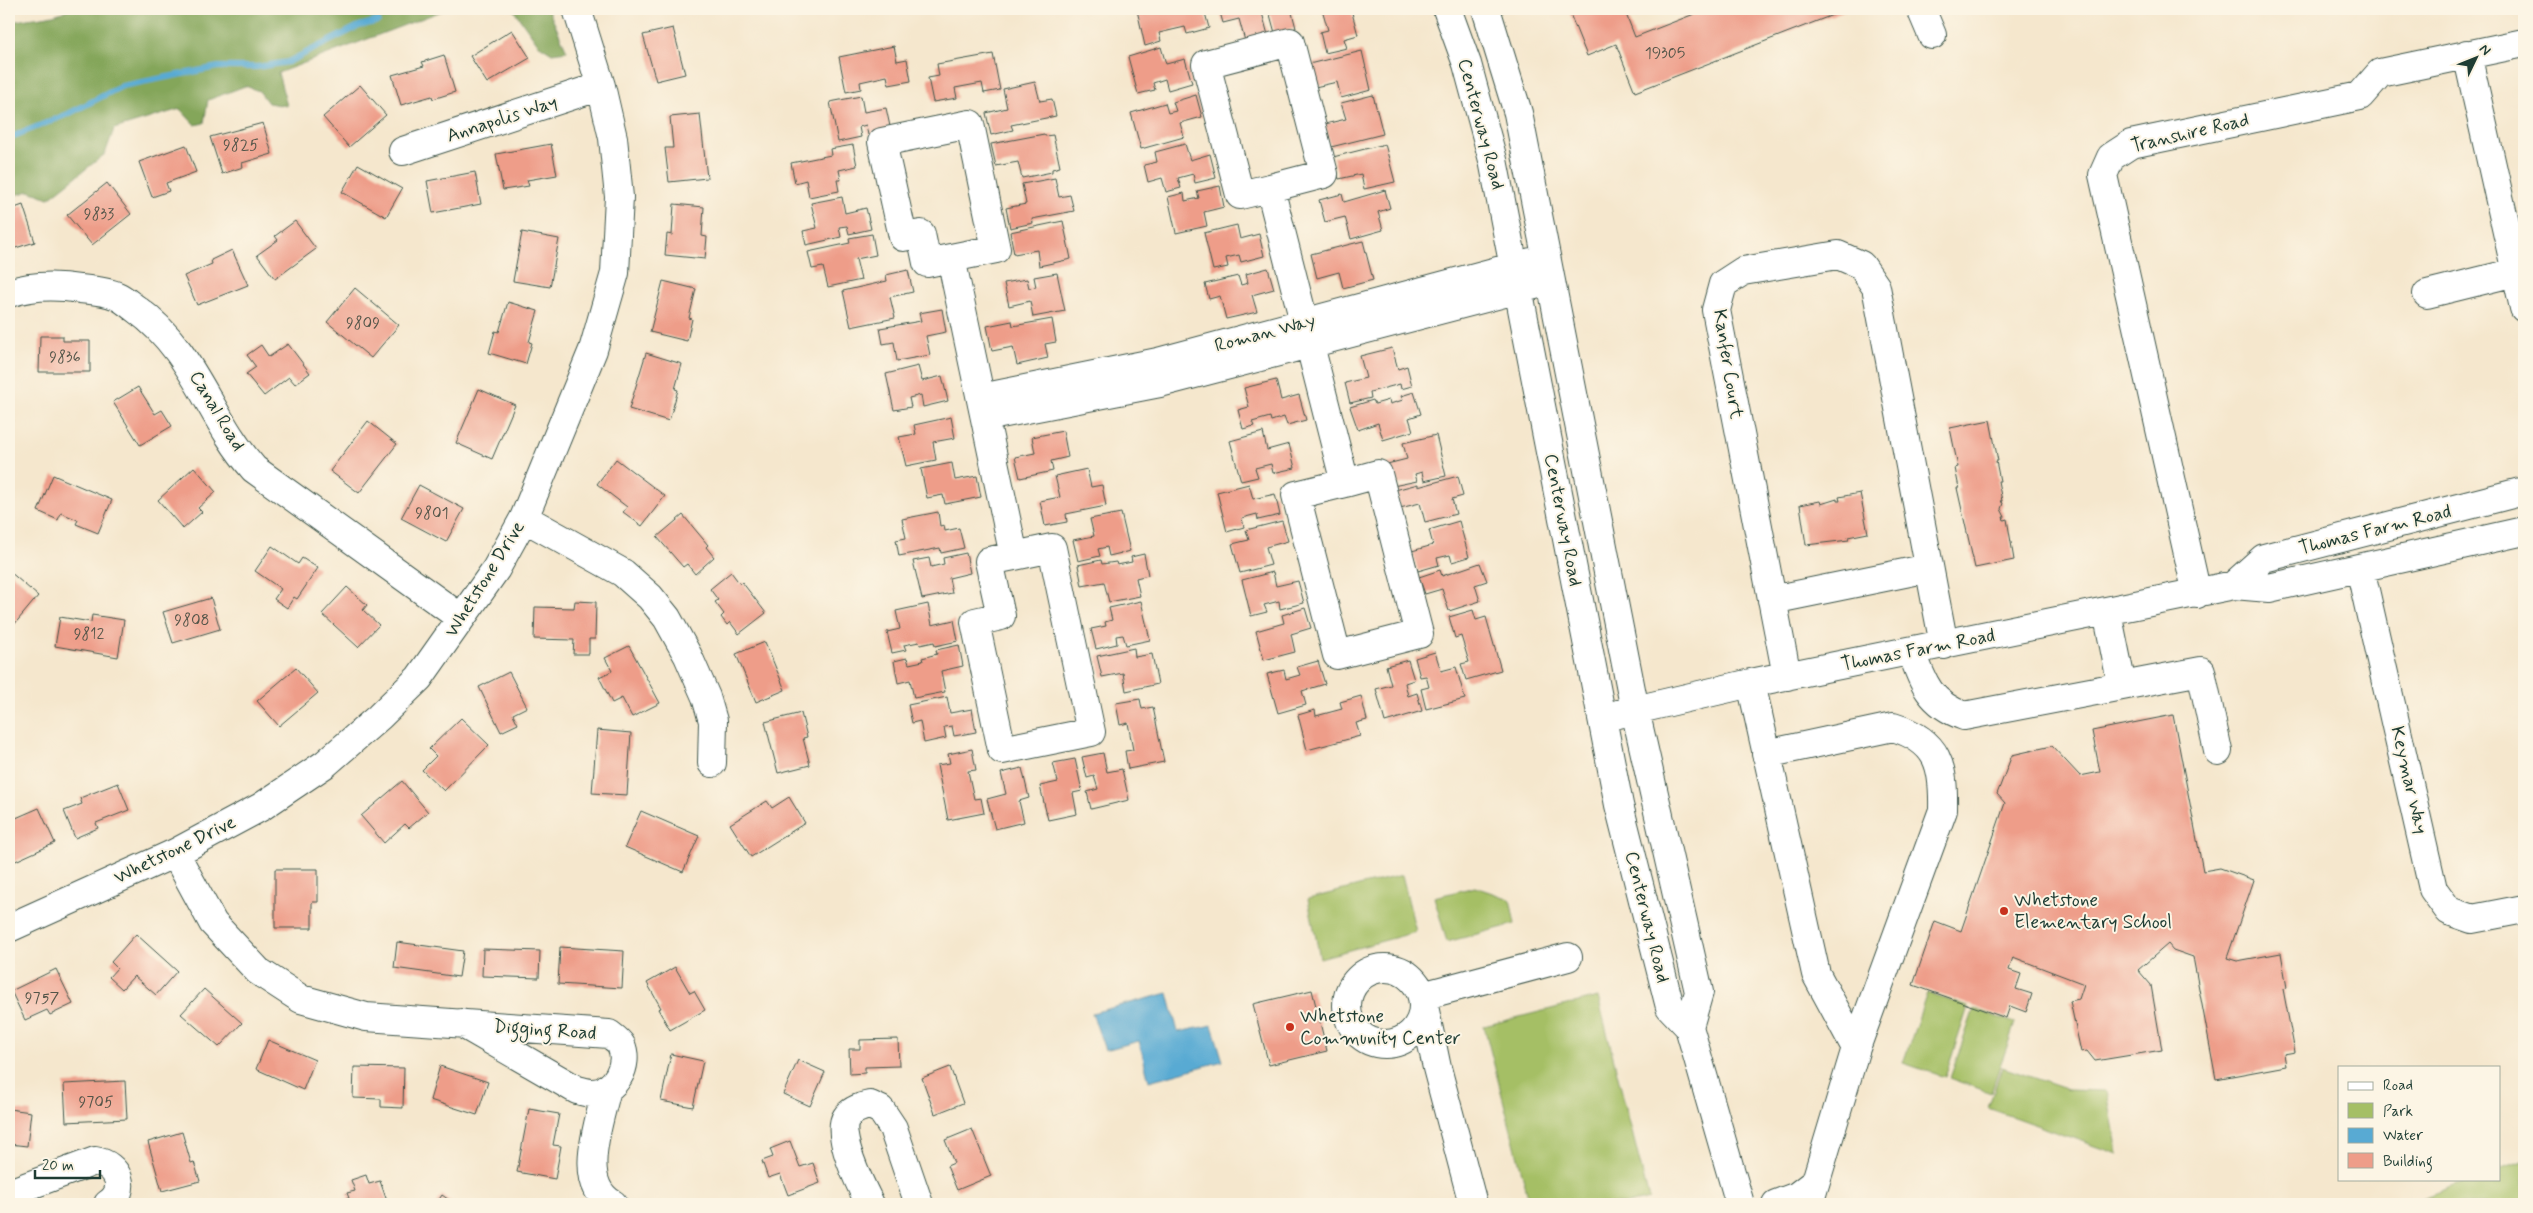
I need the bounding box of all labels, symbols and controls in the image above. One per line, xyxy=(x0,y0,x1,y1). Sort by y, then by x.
north arrow xyxy=(2450,32,2500,82)
text: N xyxy=(2475,40,2495,59)
house number: 19305 xyxy=(1645,43,1685,64)
street label: Centerway Road xyxy=(1452,56,1510,192)
street label: Annapolis Way xyxy=(443,89,561,149)
street label: Transhire Road xyxy=(2128,107,2252,159)
house number: 9825 xyxy=(223,135,259,156)
house number: 9833 xyxy=(84,204,114,225)
street label: Kanfer Court xyxy=(1707,307,1749,421)
street label: Roman Way xyxy=(1212,308,1318,358)
house number: 9809 xyxy=(346,313,380,334)
house number: 9836 xyxy=(49,347,81,368)
street label: Canal Road xyxy=(183,366,251,456)
street label: Centerway Road xyxy=(1538,452,1588,588)
street label: Thomas Farm Road xyxy=(2296,499,2454,561)
house number: 9801 xyxy=(415,503,449,524)
street label: Whetstone Drive xyxy=(439,516,531,642)
house number: 9808 xyxy=(174,610,210,631)
street label: Thomas Farm Road xyxy=(1839,623,1997,677)
house number: 9812 xyxy=(74,624,104,645)
street label: Keymar Way xyxy=(2384,724,2434,836)
street label: Whetstone Drive xyxy=(110,810,240,890)
street label: Centerway Road xyxy=(1619,849,1675,985)
place label: Whetstone Elementary School xyxy=(2014,888,2172,935)
marker: Whetstone Elementary School xyxy=(1998,905,2010,917)
house number: 9757 xyxy=(25,988,60,1009)
place label: Whetstone Community Center xyxy=(1300,1004,1461,1051)
street label: Digging Road xyxy=(493,1014,597,1049)
marker: Whetstone Community Center xyxy=(1284,1021,1296,1033)
legend xyxy=(2338,1066,2500,1180)
text: Road xyxy=(2383,1076,2413,1096)
house number: 9705 xyxy=(78,1092,114,1113)
text: Park xyxy=(2383,1102,2413,1122)
text: Water xyxy=(2383,1126,2423,1146)
scale bar xyxy=(35,1148,100,1180)
text: Building xyxy=(2383,1152,2433,1173)
text: 20 m xyxy=(42,1156,74,1176)

